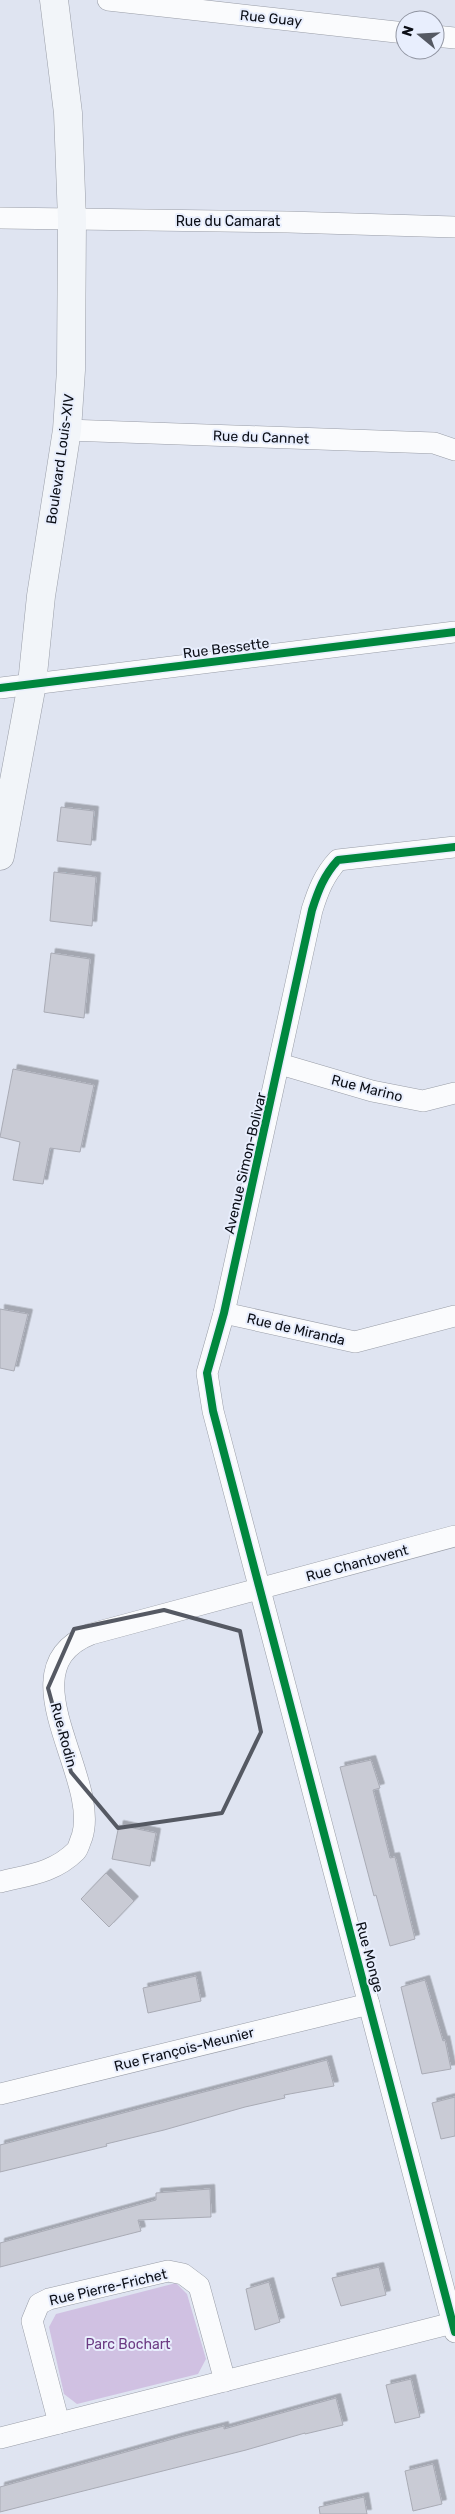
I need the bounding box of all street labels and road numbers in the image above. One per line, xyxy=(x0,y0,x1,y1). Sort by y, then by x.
street label: Rue Guay xyxy=(239,7,303,30)
street label: Rue du Camarat xyxy=(176,213,281,230)
street label: Boulevard Louis-XIV xyxy=(43,393,78,525)
street label: Rue du Cannet xyxy=(213,427,310,448)
street label: Rue Bessette xyxy=(182,635,270,662)
street label: Rue Marino xyxy=(329,1071,404,1106)
street label: Avenue Simon-Bolivar xyxy=(221,1090,270,1236)
street label: Rue de Miranda xyxy=(245,1310,347,1349)
street label: Rue Chantovent xyxy=(304,1542,411,1585)
street label: Rue Rodin xyxy=(47,1701,80,1769)
street label: Rue Monge xyxy=(352,1920,387,1995)
street label: Rue François-Meunier xyxy=(112,2024,256,2075)
street label: Rue Pierre-Frichet xyxy=(48,2266,169,2309)

